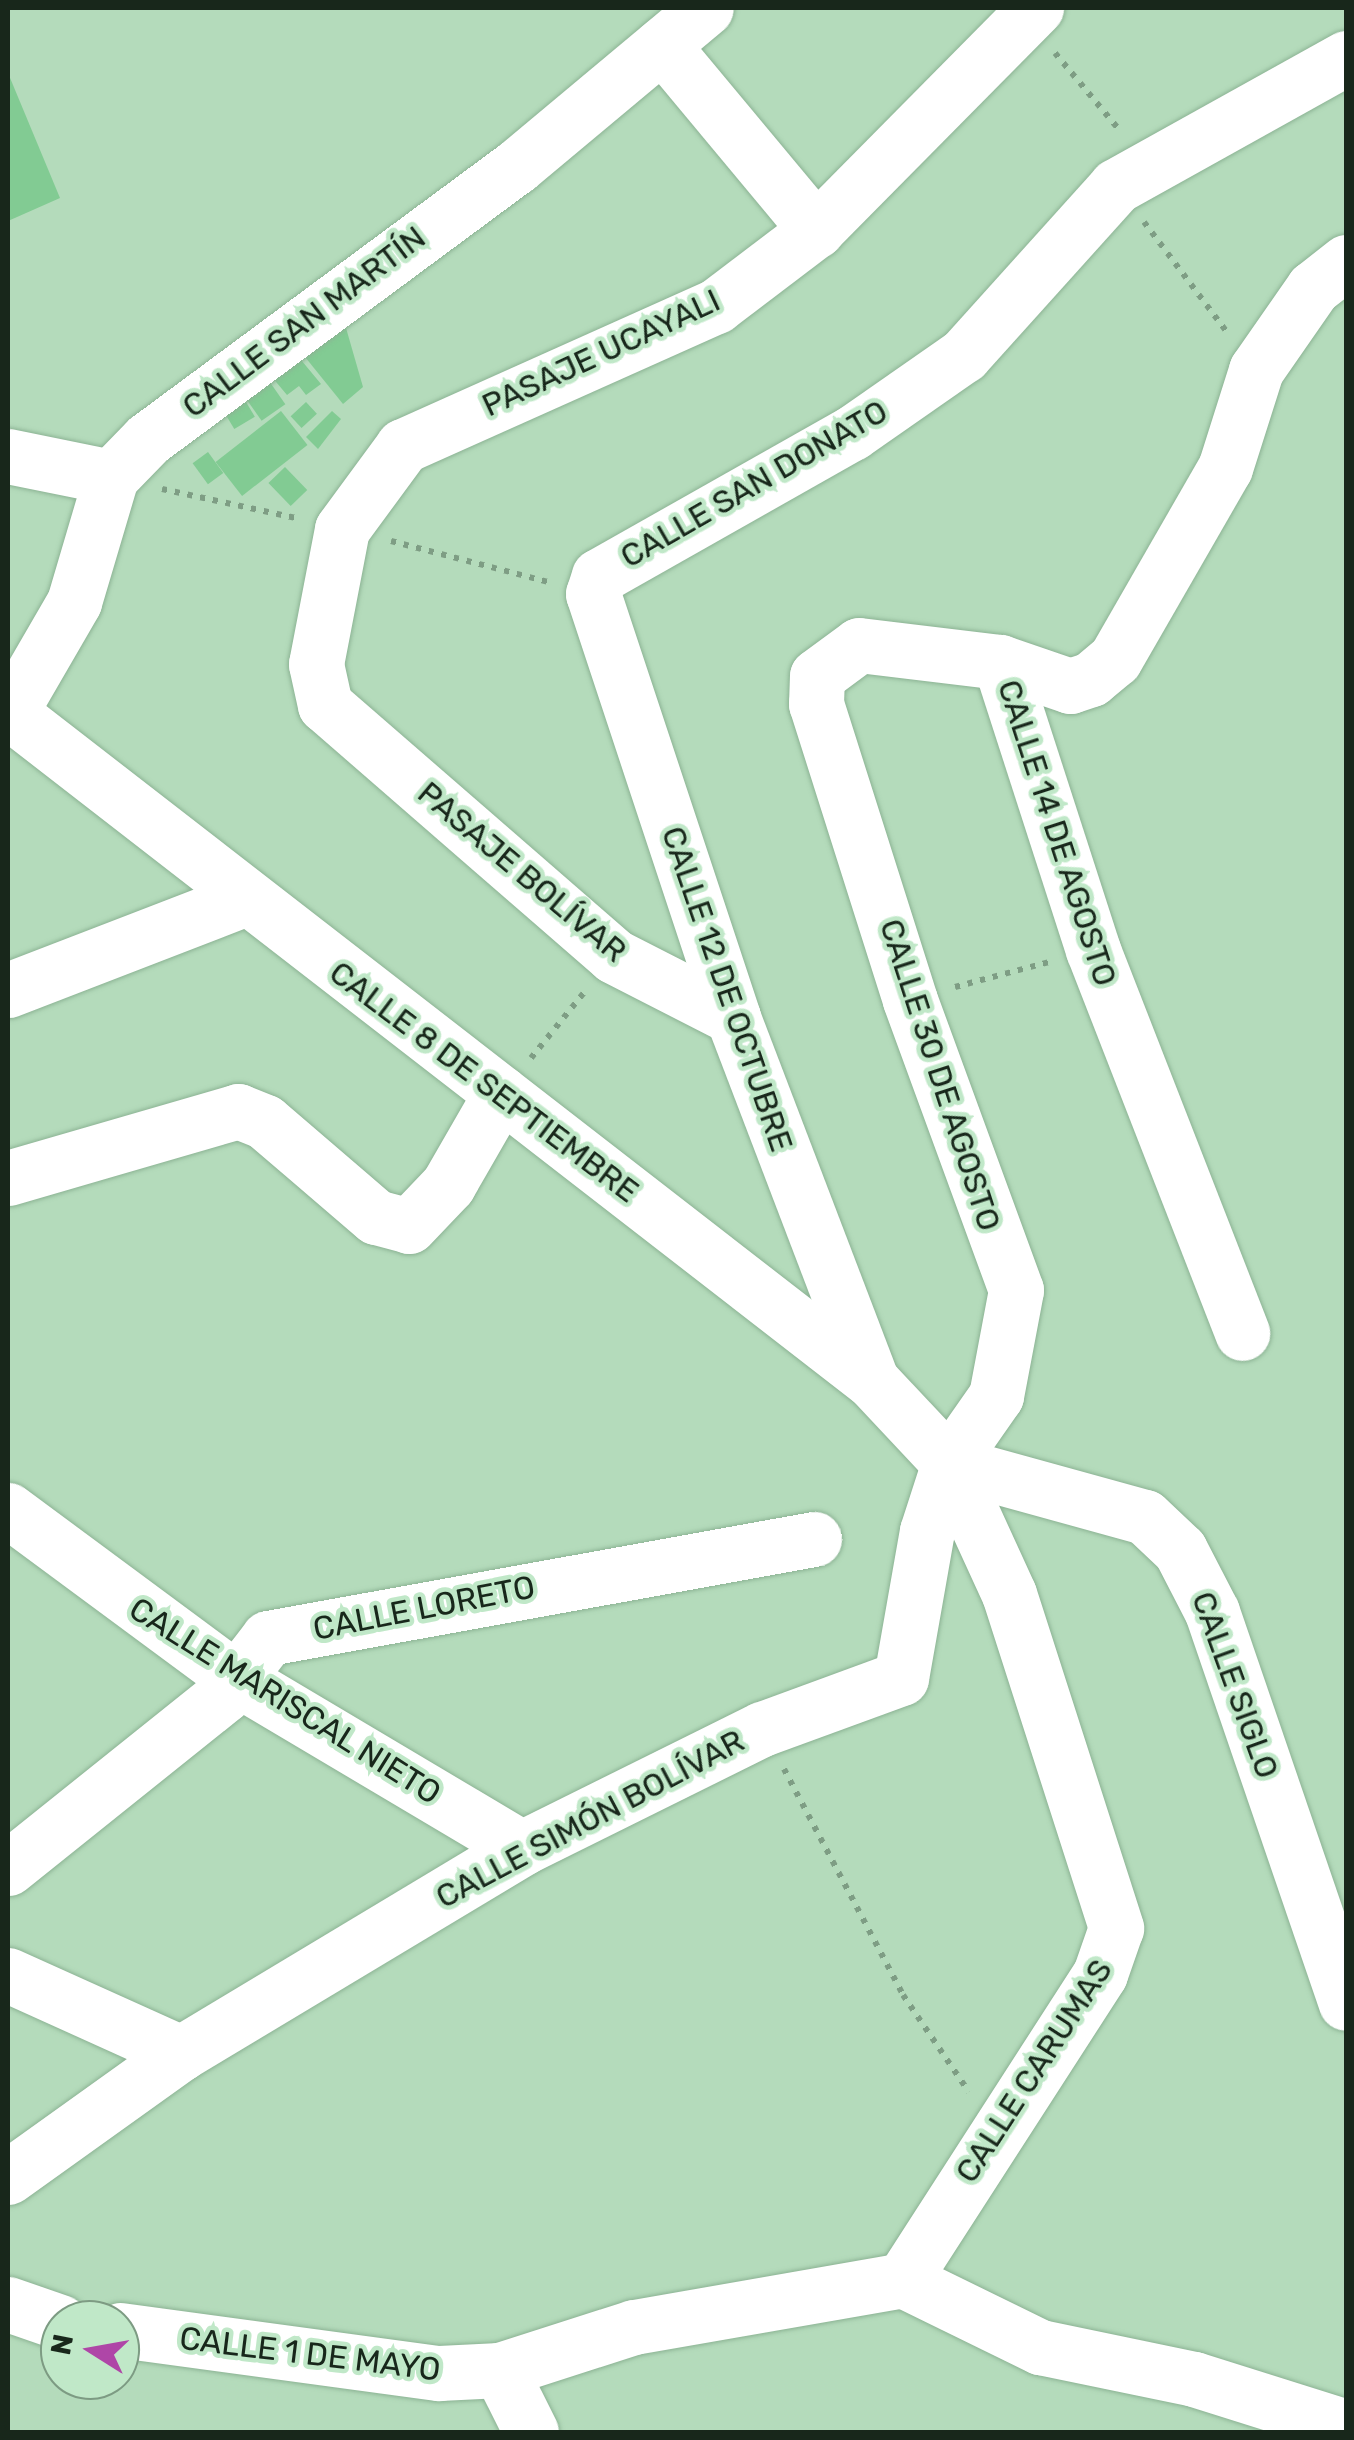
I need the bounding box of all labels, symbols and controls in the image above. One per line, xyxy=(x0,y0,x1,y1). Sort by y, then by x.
street label: CALLE SAN MARTÍN xyxy=(175,218,433,426)
street label: PASAJE UCAYALI xyxy=(476,281,726,425)
street label: CALLE SAN DONATO xyxy=(614,392,894,576)
street label: CALLE 14 DE AGOSTO xyxy=(989,675,1125,991)
street label: PASAJE BOLÍVAR xyxy=(410,774,634,970)
street label: CALLE 12 DE OCTUBRE xyxy=(653,822,801,1156)
street label: CALLE 30 DE AGOSTO xyxy=(871,914,1009,1236)
street label: CALLE 8 DE SEPTIEMBRE xyxy=(322,953,646,1211)
street label: CALLE LORETO xyxy=(310,1568,538,1648)
street label: CALLE SIGLO xyxy=(1184,1587,1286,1783)
street label: CALLE MARISCAL NIETO xyxy=(122,1589,448,1813)
street label: CALLE SIMÓN BOLÍVAR xyxy=(429,1721,751,1917)
street label: CALLE CARUMAS xyxy=(948,1952,1120,2190)
north arrow xyxy=(40,2300,140,2400)
street label: CALLE 1 DE MAYO xyxy=(177,2319,443,2389)
text: N xyxy=(44,2332,80,2358)

